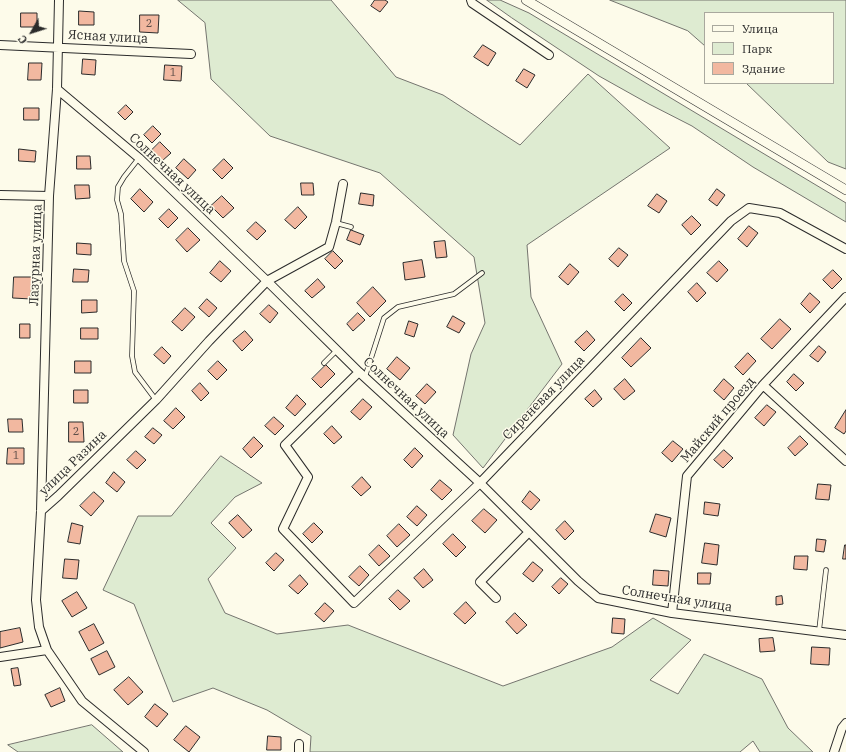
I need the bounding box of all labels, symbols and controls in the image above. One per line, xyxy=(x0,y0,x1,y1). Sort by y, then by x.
north arrow xyxy=(12,12,52,52)
legend xyxy=(704,12,834,84)
house number: 2 xyxy=(146,17,152,31)
text: Улица xyxy=(742,21,778,36)
street label: Ясная улица xyxy=(68,27,148,47)
text: С xyxy=(15,32,30,47)
text: Парк xyxy=(742,41,772,56)
text: Здание xyxy=(742,61,785,76)
house number: 1 xyxy=(170,66,176,80)
street label: Солнечная улица xyxy=(126,130,218,218)
street label: Лазурная улица xyxy=(26,204,46,306)
street label: Сиреневая улица xyxy=(500,353,588,443)
street label: Солнечная улица xyxy=(360,354,452,442)
street label: Майский проезд xyxy=(678,374,758,466)
house number: 2 xyxy=(73,425,79,439)
street label: улица Разина xyxy=(36,427,110,499)
house number: 1 xyxy=(13,449,19,463)
street label: Солнечная улица xyxy=(621,583,733,615)

